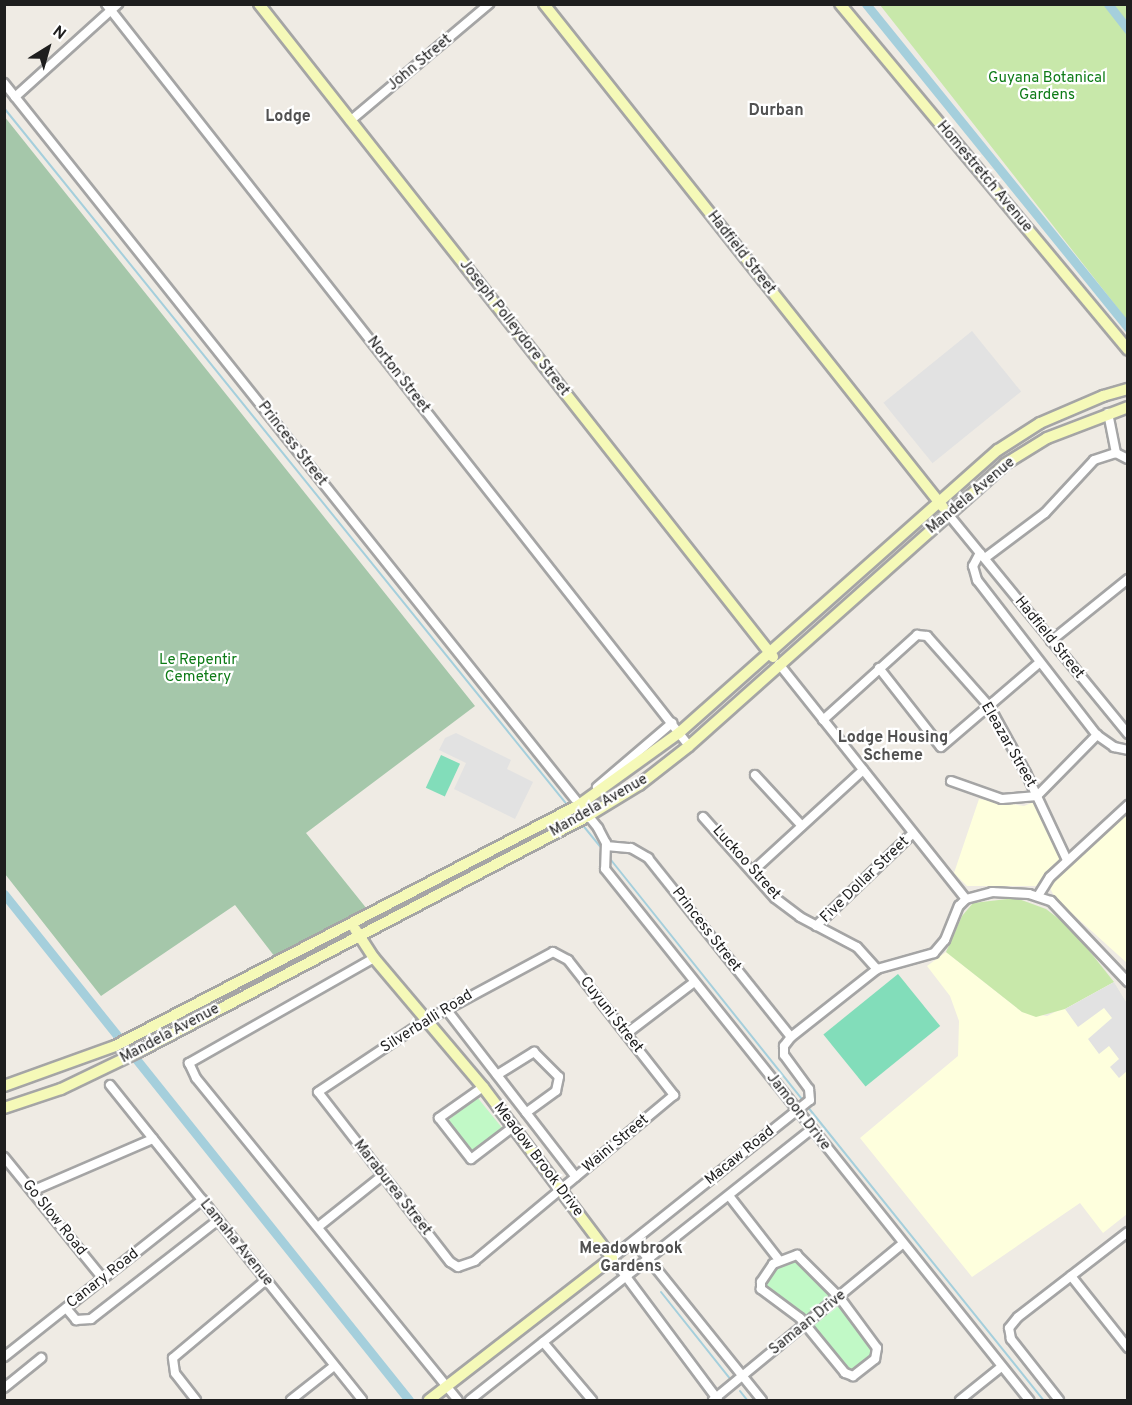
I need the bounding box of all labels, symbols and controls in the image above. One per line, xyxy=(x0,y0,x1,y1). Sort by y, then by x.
north arrow xyxy=(18,18,78,78)
text: N xyxy=(48,22,69,45)
street label: John Street xyxy=(384,31,456,95)
park label: Guyana Botanical Gardens xyxy=(988,69,1106,104)
district label: Durban xyxy=(748,101,804,121)
district label: Lodge xyxy=(265,107,311,127)
street label: Homestretch Avenue xyxy=(932,118,1036,236)
street label: Hadfield Street xyxy=(703,208,779,298)
street label: Joseph Polleydore Street xyxy=(455,256,573,400)
street label: Norton Street xyxy=(363,333,433,417)
street label: Princess Street xyxy=(253,398,331,490)
street label: Mandela Avenue xyxy=(923,454,1019,538)
street label: Hadfield Street xyxy=(1010,593,1088,683)
park label: Le Repentir Cemetery xyxy=(159,651,237,686)
street label: Eleazar Street xyxy=(976,699,1040,791)
district label: Lodge Housing Scheme xyxy=(838,728,948,766)
street label: Mandela Avenue xyxy=(547,771,651,841)
street label: Luckoo Street xyxy=(708,822,784,904)
street label: Five Dollar Street xyxy=(817,833,913,927)
street label: Princess Street xyxy=(667,884,745,976)
street label: Cuyuni Street xyxy=(576,973,646,1057)
street label: Silverballi Road xyxy=(378,987,476,1057)
street label: Mandela Avenue xyxy=(117,1000,223,1068)
street label: Jamoon Drive xyxy=(762,1070,834,1154)
street label: Meadow Brook Drive xyxy=(489,1099,587,1221)
street label: Waini Street xyxy=(579,1111,653,1177)
street label: Macaw Road xyxy=(702,1123,778,1189)
street label: Maraburea Street xyxy=(349,1137,435,1239)
street label: Go Slow Road xyxy=(18,1176,90,1260)
street label: Lamaha Avenue xyxy=(195,1196,277,1290)
district label: Meadowbrook Gardens xyxy=(579,1239,683,1277)
street label: Canary Road xyxy=(63,1245,143,1313)
street label: Samaan Drive xyxy=(766,1287,850,1359)

